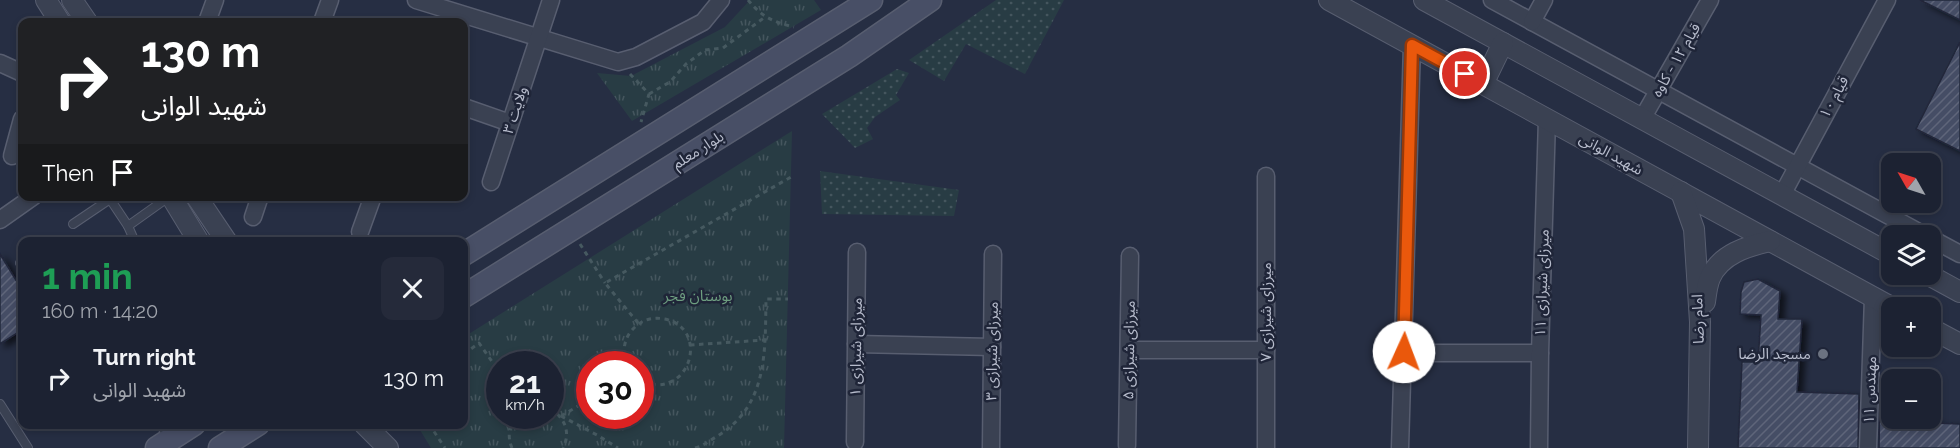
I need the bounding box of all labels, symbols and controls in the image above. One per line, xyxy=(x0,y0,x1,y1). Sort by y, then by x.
street label: قیام ۱۲ - کاوه xyxy=(1648,20,1706,101)
text: 130 m xyxy=(141,28,260,77)
icon: right xyxy=(42,42,120,120)
pin xyxy=(1439,48,1490,99)
icon: arrive xyxy=(1448,57,1481,90)
street label: قیام ۱۰ xyxy=(1816,73,1854,122)
street label: ولایت ۳ xyxy=(499,84,531,136)
text: شهید الوانی xyxy=(141,90,267,121)
street label: بلوار معلم xyxy=(669,127,728,174)
street label: شهید الوانی xyxy=(1576,129,1646,179)
north arrow xyxy=(1881,153,1941,213)
map controls xyxy=(1881,153,1941,429)
icon: arrive xyxy=(106,156,139,189)
text: Then xyxy=(42,160,94,186)
button: layers xyxy=(1881,225,1941,285)
street label: میرزای شیرازی ۱۱ xyxy=(1531,229,1553,337)
text: 1 min xyxy=(42,255,133,297)
button: close xyxy=(381,257,444,320)
street label: میرزای شیرازی ۷ xyxy=(1257,262,1275,362)
park label: بوستان فجر xyxy=(662,287,733,305)
street label: امام رضا xyxy=(1688,294,1710,344)
street label: میرزای شیرازی ۱ xyxy=(846,297,866,397)
button: + xyxy=(1881,297,1941,357)
text: 160 m · 14:20 xyxy=(42,299,158,323)
street label: میرزای شیرازی ۵ xyxy=(1119,300,1139,400)
street label: میرزای شیرازی ۳ xyxy=(982,301,1002,401)
position arrow xyxy=(1372,320,1436,384)
text: Turn right xyxy=(93,344,196,370)
place label: مسجد الرضا xyxy=(1738,345,1811,363)
marker: مسجد الرضا xyxy=(1816,347,1830,361)
speed limit sign: 30 xyxy=(576,351,654,429)
street label: مهندس ۱۱ xyxy=(1860,356,1880,424)
icon: right xyxy=(42,362,75,395)
text: 130 m xyxy=(384,365,444,391)
text: 21 xyxy=(509,365,541,400)
button: − xyxy=(1881,369,1941,429)
text: شهید الوانی xyxy=(93,378,186,402)
text: km/h xyxy=(505,396,545,414)

